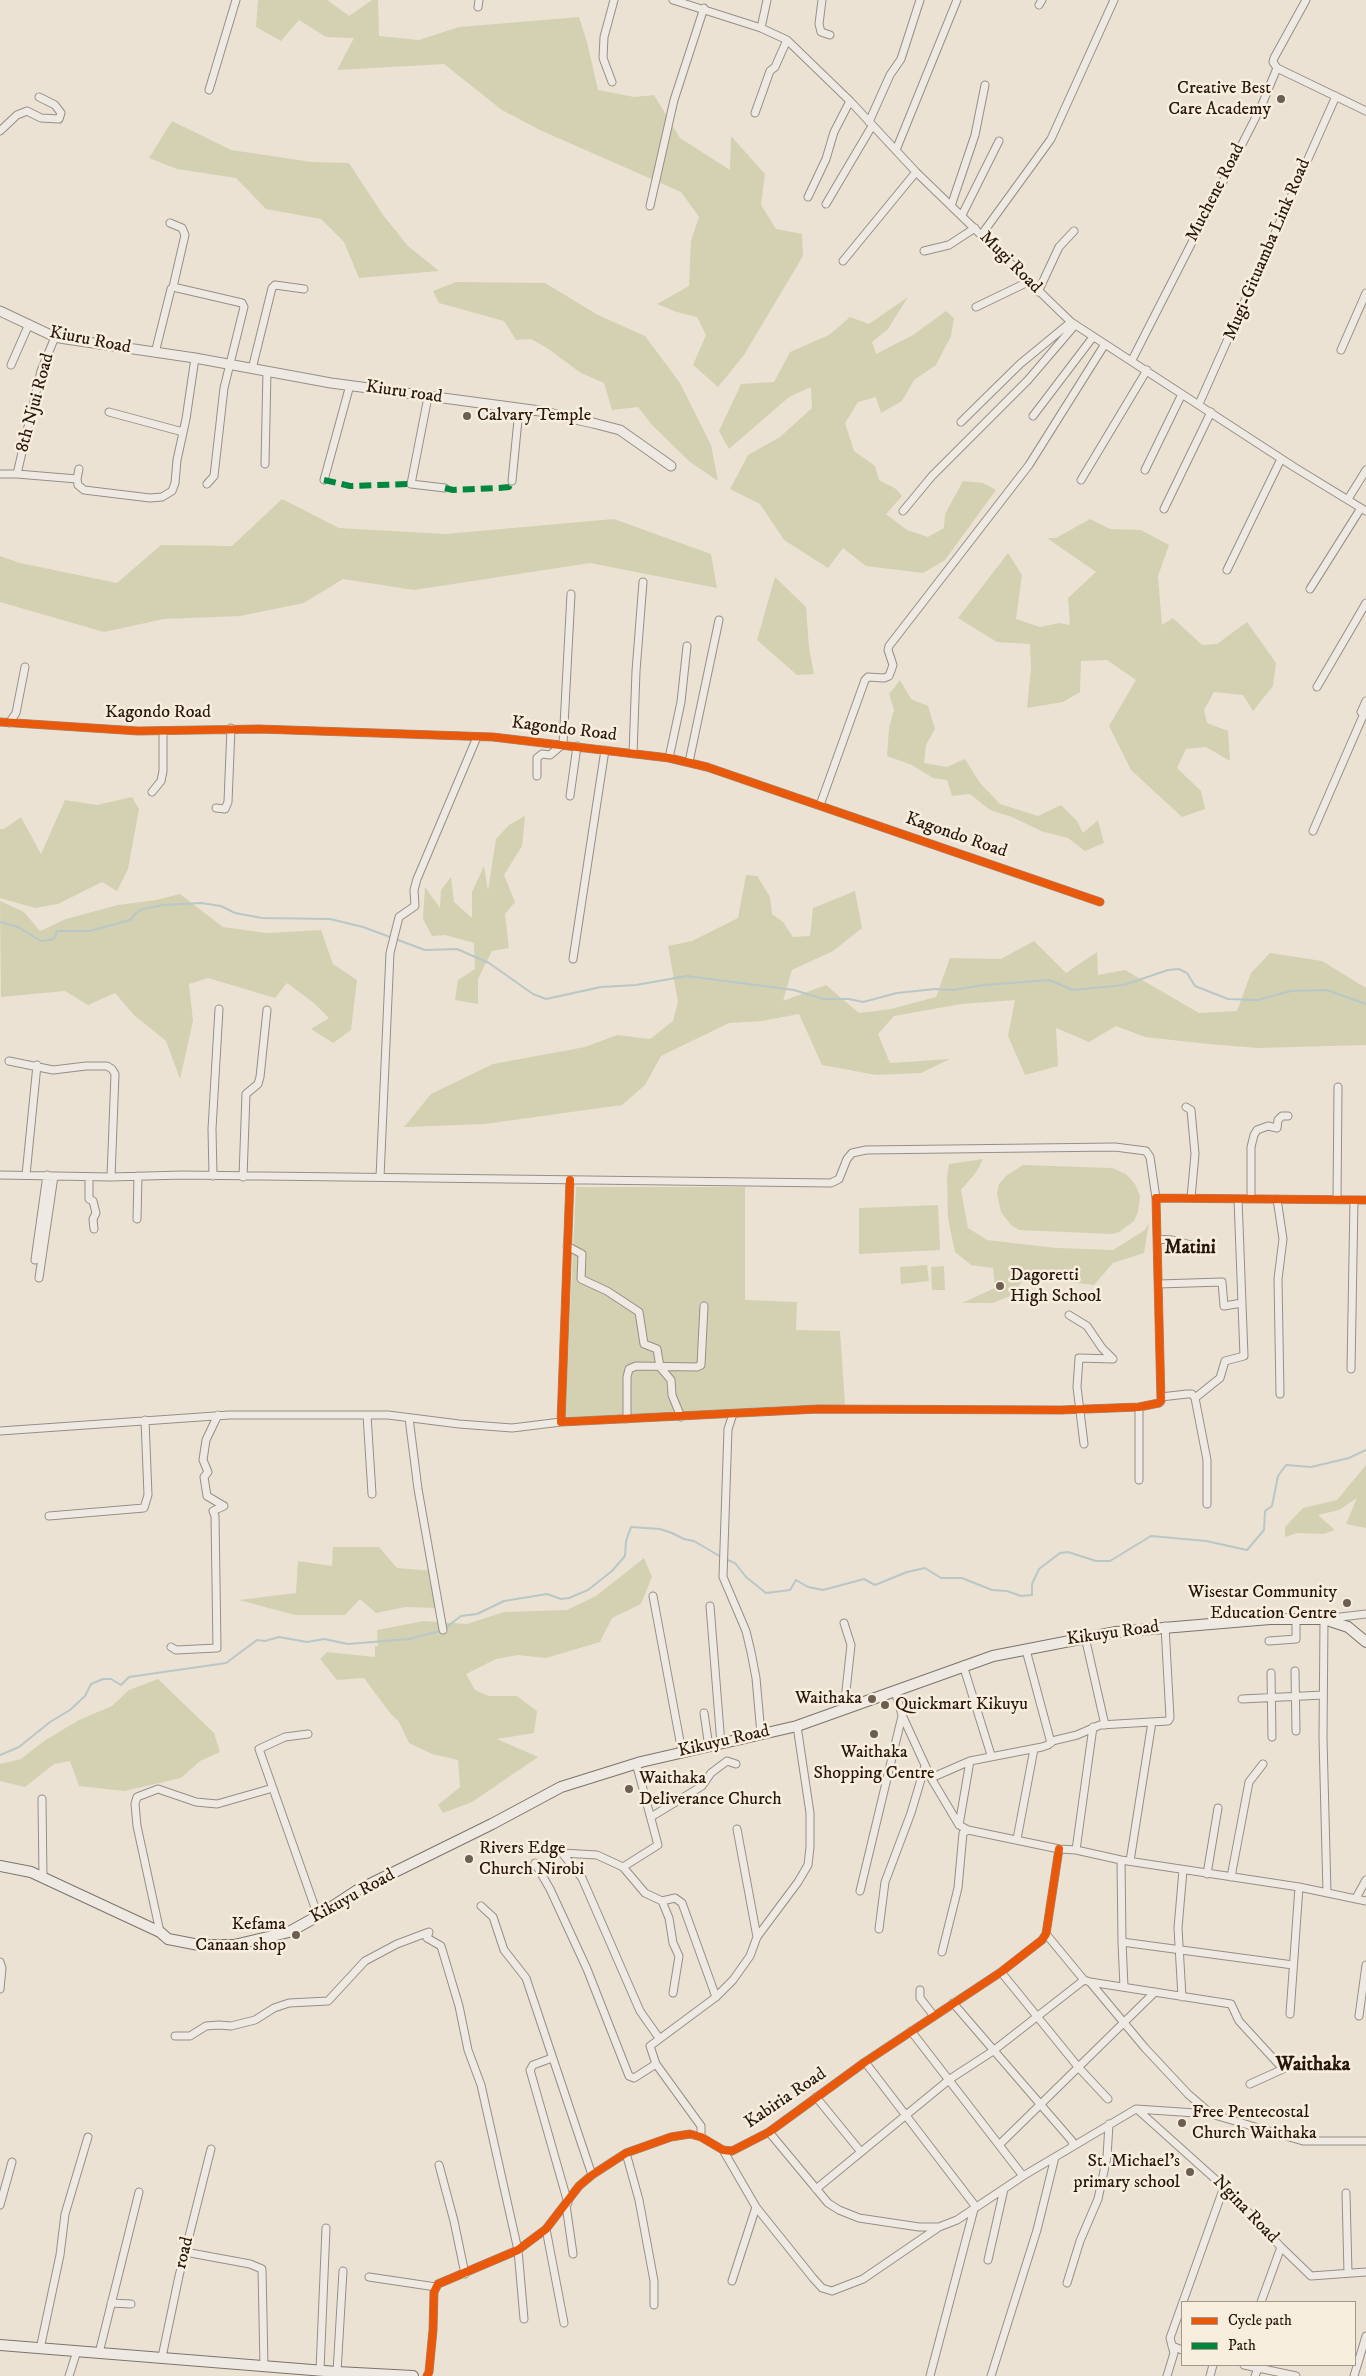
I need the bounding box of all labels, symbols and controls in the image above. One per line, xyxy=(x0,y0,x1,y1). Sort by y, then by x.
place label: Creative Best Care Academy xyxy=(1168,78,1271,120)
marker: Creative Best Care Academy xyxy=(1275,93,1287,105)
street label: Muchene Road xyxy=(1182,140,1250,246)
street label: Mugi-Gituamba Link Road xyxy=(1220,156,1316,344)
street label: Mugi Road xyxy=(974,227,1046,299)
street label: Kiuru Road xyxy=(47,323,133,359)
street label: 8th Njui Road xyxy=(12,351,60,455)
street label: Kiuru road xyxy=(364,377,444,409)
place label: Calvary Temple xyxy=(477,405,591,427)
marker: Calvary Temple xyxy=(461,410,473,422)
street label: Kagondo Road xyxy=(105,702,211,724)
street label: Kagondo Road xyxy=(510,713,618,747)
street label: Kagondo Road xyxy=(902,809,1010,863)
district label: Matini xyxy=(1164,1238,1216,1260)
place label: Dagoretti High School xyxy=(1010,1265,1101,1308)
marker: Dagoretti High School xyxy=(994,1280,1006,1292)
place label: Wisestar Community Education Centre xyxy=(1188,1582,1337,1625)
marker: Wisestar Community Education Centre xyxy=(1341,1597,1353,1609)
street label: Kikuyu Road xyxy=(1065,1617,1161,1651)
place label: Waithaka xyxy=(795,1688,862,1710)
marker: Waithaka xyxy=(866,1693,878,1705)
place label: Quickmart Kikuyu xyxy=(895,1694,1028,1716)
marker: Quickmart Kikuyu xyxy=(879,1699,891,1711)
street label: Kikuyu Road xyxy=(676,1721,772,1763)
marker: Waithaka Shopping Centre xyxy=(868,1728,880,1740)
place label: Waithaka Shopping Centre xyxy=(814,1742,934,1785)
place label: Waithaka Deliverance Church xyxy=(639,1768,782,1810)
marker: Waithaka Deliverance Church xyxy=(623,1783,635,1795)
place label: Rivers Edge Church Nirobi xyxy=(479,1838,584,1880)
marker: Rivers Edge Church Nirobi xyxy=(463,1853,475,1865)
street label: Kikuyu Road xyxy=(307,1865,399,1929)
place label: Kefama Canaan shop xyxy=(195,1914,286,1956)
marker: Kefama Canaan shop xyxy=(290,1929,302,1941)
district label: Waithaka xyxy=(1276,2054,1350,2078)
street label: Kabiria Road xyxy=(741,2064,831,2134)
place label: Free Pentecostal Church Waithaka xyxy=(1192,2102,1317,2144)
marker: Free Pentecostal Church Waithaka xyxy=(1176,2117,1188,2129)
place label: St. Michael's primary school xyxy=(1073,2151,1180,2194)
marker: St. Michael's primary school xyxy=(1184,2166,1196,2178)
street label: Ngina Road xyxy=(1207,2172,1283,2248)
street label: road xyxy=(171,2235,199,2271)
legend xyxy=(1181,2301,1356,2366)
text: Cycle path xyxy=(1228,2311,1292,2330)
text: Path xyxy=(1228,2336,1256,2355)

